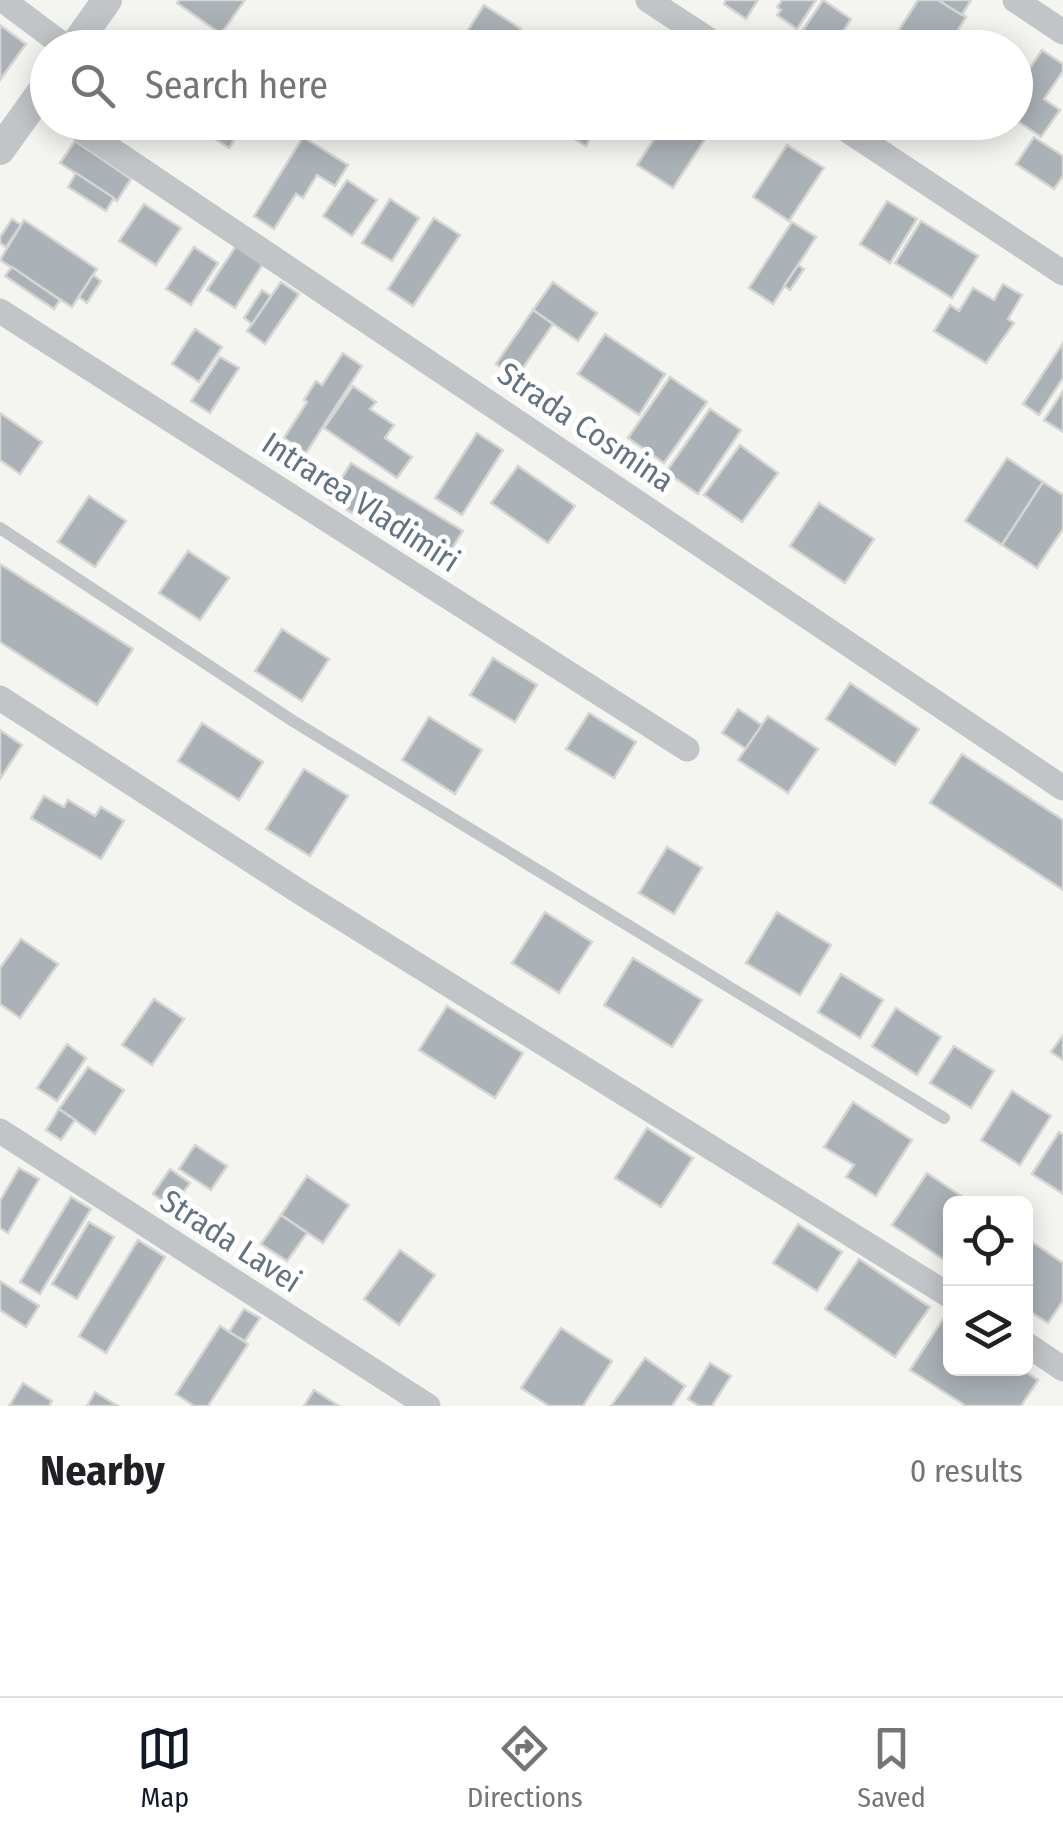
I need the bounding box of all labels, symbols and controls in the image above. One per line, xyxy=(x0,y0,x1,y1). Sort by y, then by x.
search box xyxy=(30,30,1033,140)
icon: search xyxy=(65,58,120,113)
text: Search here xyxy=(145,62,328,108)
street label: Strada Cosmina xyxy=(491,354,681,500)
street label: Intrarea Vladimiri xyxy=(255,424,467,580)
street label: Strada Lavei xyxy=(154,1182,308,1300)
map controls xyxy=(943,1196,1033,1376)
button: locate xyxy=(943,1196,1033,1286)
button: layers xyxy=(943,1286,1033,1376)
text: Nearby xyxy=(40,1446,165,1496)
text: 0 results xyxy=(910,1452,1023,1490)
tab: Map xyxy=(137,1721,192,1814)
tab: Directions xyxy=(467,1721,583,1814)
tab: Saved xyxy=(857,1721,926,1814)

